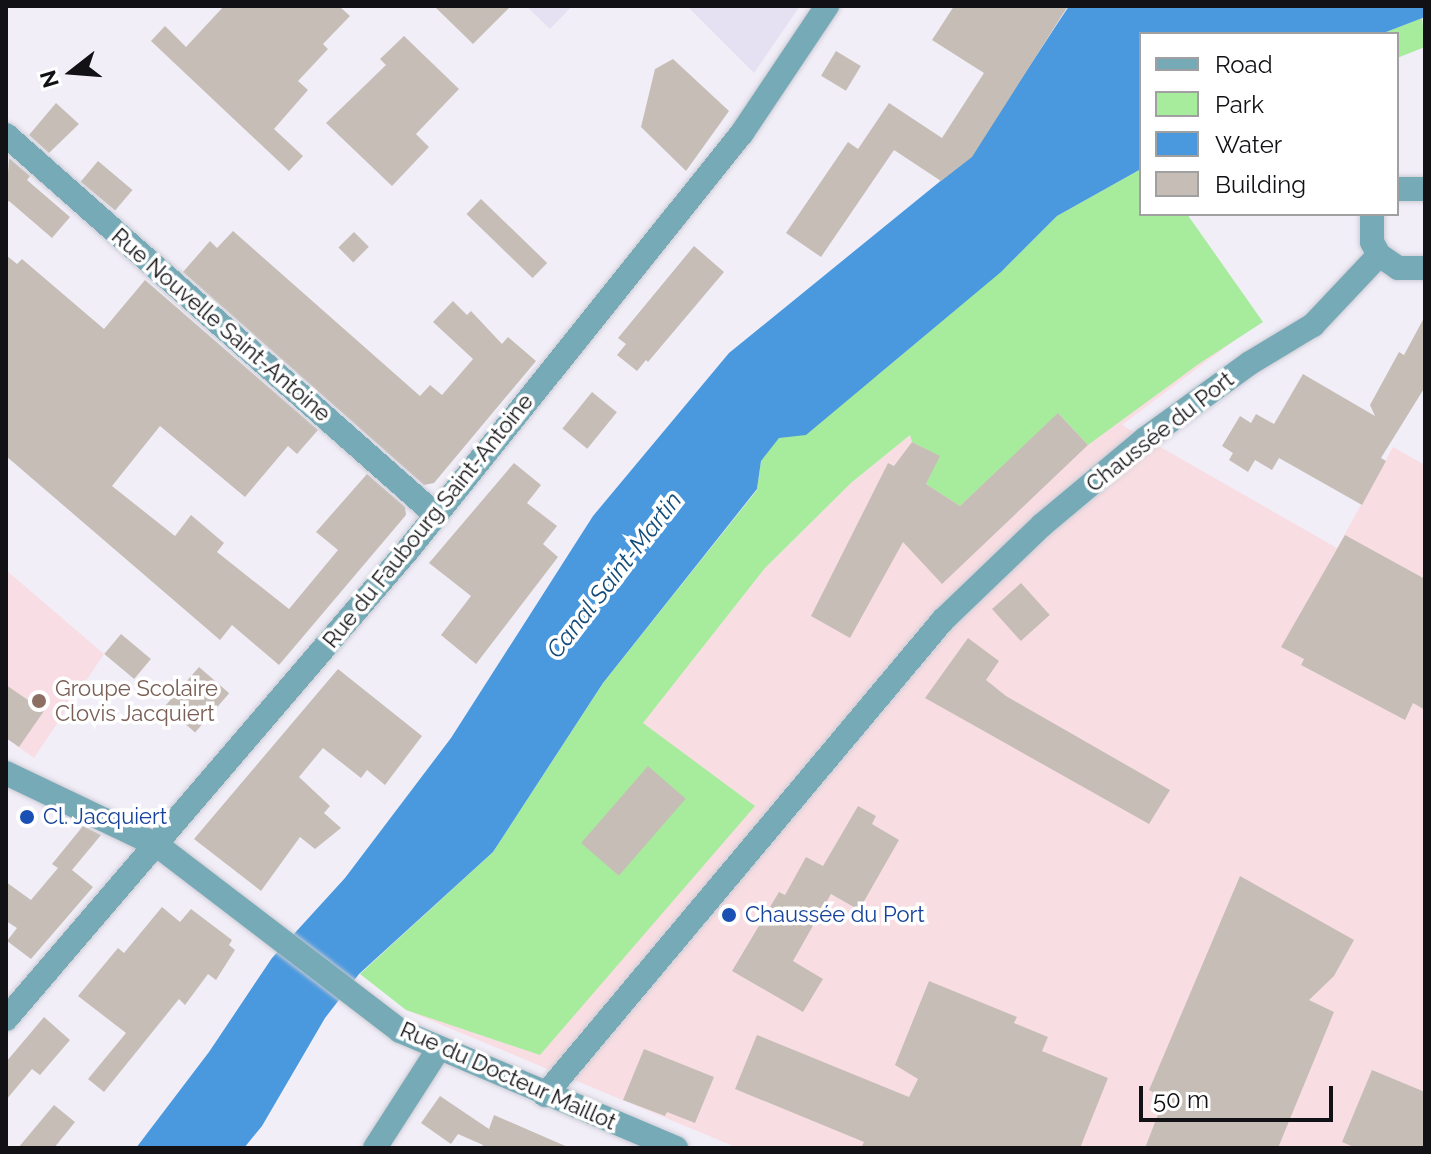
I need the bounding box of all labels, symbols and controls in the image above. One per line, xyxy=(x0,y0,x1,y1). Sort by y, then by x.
north arrow xyxy=(32,32,112,112)
legend xyxy=(1139,32,1399,216)
text: Road xyxy=(1215,50,1273,79)
text: N xyxy=(34,67,64,91)
text: Park xyxy=(1215,90,1264,119)
text: Water xyxy=(1215,130,1282,159)
text: Building xyxy=(1215,170,1306,199)
street label: Rue Nouvelle Saint-Antoine xyxy=(106,223,336,427)
street label: Chaussée du Port xyxy=(1081,366,1239,498)
street label: Rue du Faubourg Saint-Antoine xyxy=(317,389,539,653)
water label: Canal Saint-Martin xyxy=(540,486,688,664)
place label: Groupe Scolaire Clovis Jacquiert xyxy=(55,675,218,726)
marker: Groupe Scolaire Clovis Jacquiert xyxy=(30,692,48,710)
place label: Cl. Jacquiert xyxy=(43,804,168,830)
marker: Cl. Jacquiert xyxy=(18,808,36,826)
place label: Chaussée du Port xyxy=(745,902,925,928)
marker: Chaussée du Port xyxy=(720,906,738,924)
street label: Rue du Docteur Maillot xyxy=(396,1016,620,1136)
scale bar xyxy=(1143,1070,1337,1120)
text: 50 m xyxy=(1153,1085,1209,1114)

